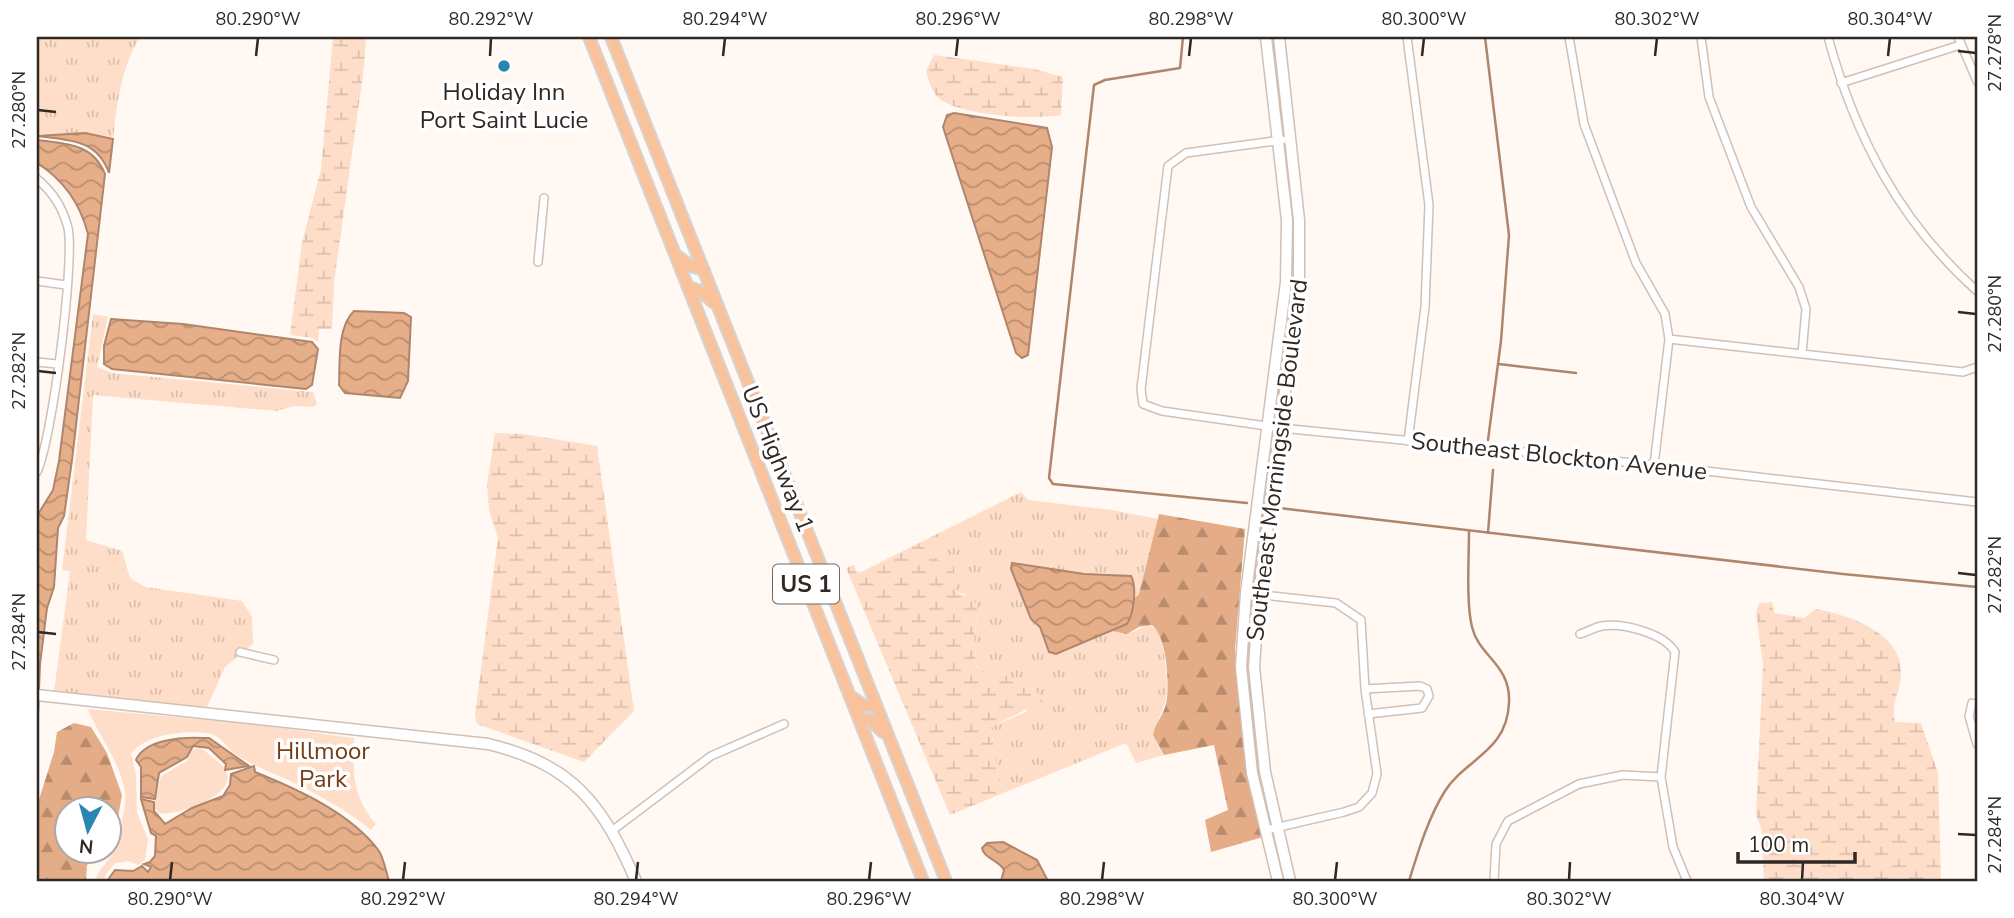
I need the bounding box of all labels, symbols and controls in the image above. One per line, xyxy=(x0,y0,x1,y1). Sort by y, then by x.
text: 80.290°W xyxy=(216,7,301,31)
text: 80.292°W xyxy=(449,7,534,31)
text: 80.294°W xyxy=(683,7,768,31)
text: 80.296°W xyxy=(916,7,1001,31)
text: 80.298°W xyxy=(1149,7,1234,31)
text: 80.300°W xyxy=(1382,7,1467,31)
text: 80.302°W xyxy=(1615,7,1700,31)
text: 80.304°W xyxy=(1848,7,1933,31)
text: 27.278°N xyxy=(1983,14,2007,92)
marker: Holiday Inn Port Saint Lucie xyxy=(496,58,512,74)
text: 27.280°N xyxy=(7,71,31,149)
place label: Holiday Inn Port Saint Lucie xyxy=(420,76,588,136)
text: 27.280°N xyxy=(1983,275,2007,353)
street label: Southeast Morningside Boulevard xyxy=(1239,277,1315,643)
text: 27.282°N xyxy=(7,332,31,410)
street label: US Highway 1 xyxy=(734,381,822,537)
street label: Southeast Blockton Avenue xyxy=(1409,425,1709,487)
text: 27.282°N xyxy=(1983,536,2007,614)
road number: US 1 xyxy=(773,564,839,604)
text: 27.284°N xyxy=(7,593,31,671)
park label: Hillmoor Park xyxy=(276,735,370,795)
north arrow xyxy=(52,796,122,866)
text: 27.284°N xyxy=(1983,796,2007,874)
scale bar xyxy=(1738,820,1855,864)
text: 100 m xyxy=(1748,831,1809,859)
text: N xyxy=(78,832,95,860)
text: 80.290°W xyxy=(128,887,213,911)
text: 80.292°W xyxy=(361,887,446,911)
text: 80.294°W xyxy=(594,887,679,911)
text: 80.296°W xyxy=(827,887,912,911)
text: 80.298°W xyxy=(1060,887,1145,911)
text: 80.300°W xyxy=(1293,887,1378,911)
text: 80.302°W xyxy=(1527,887,1612,911)
text: 80.304°W xyxy=(1760,887,1845,911)

